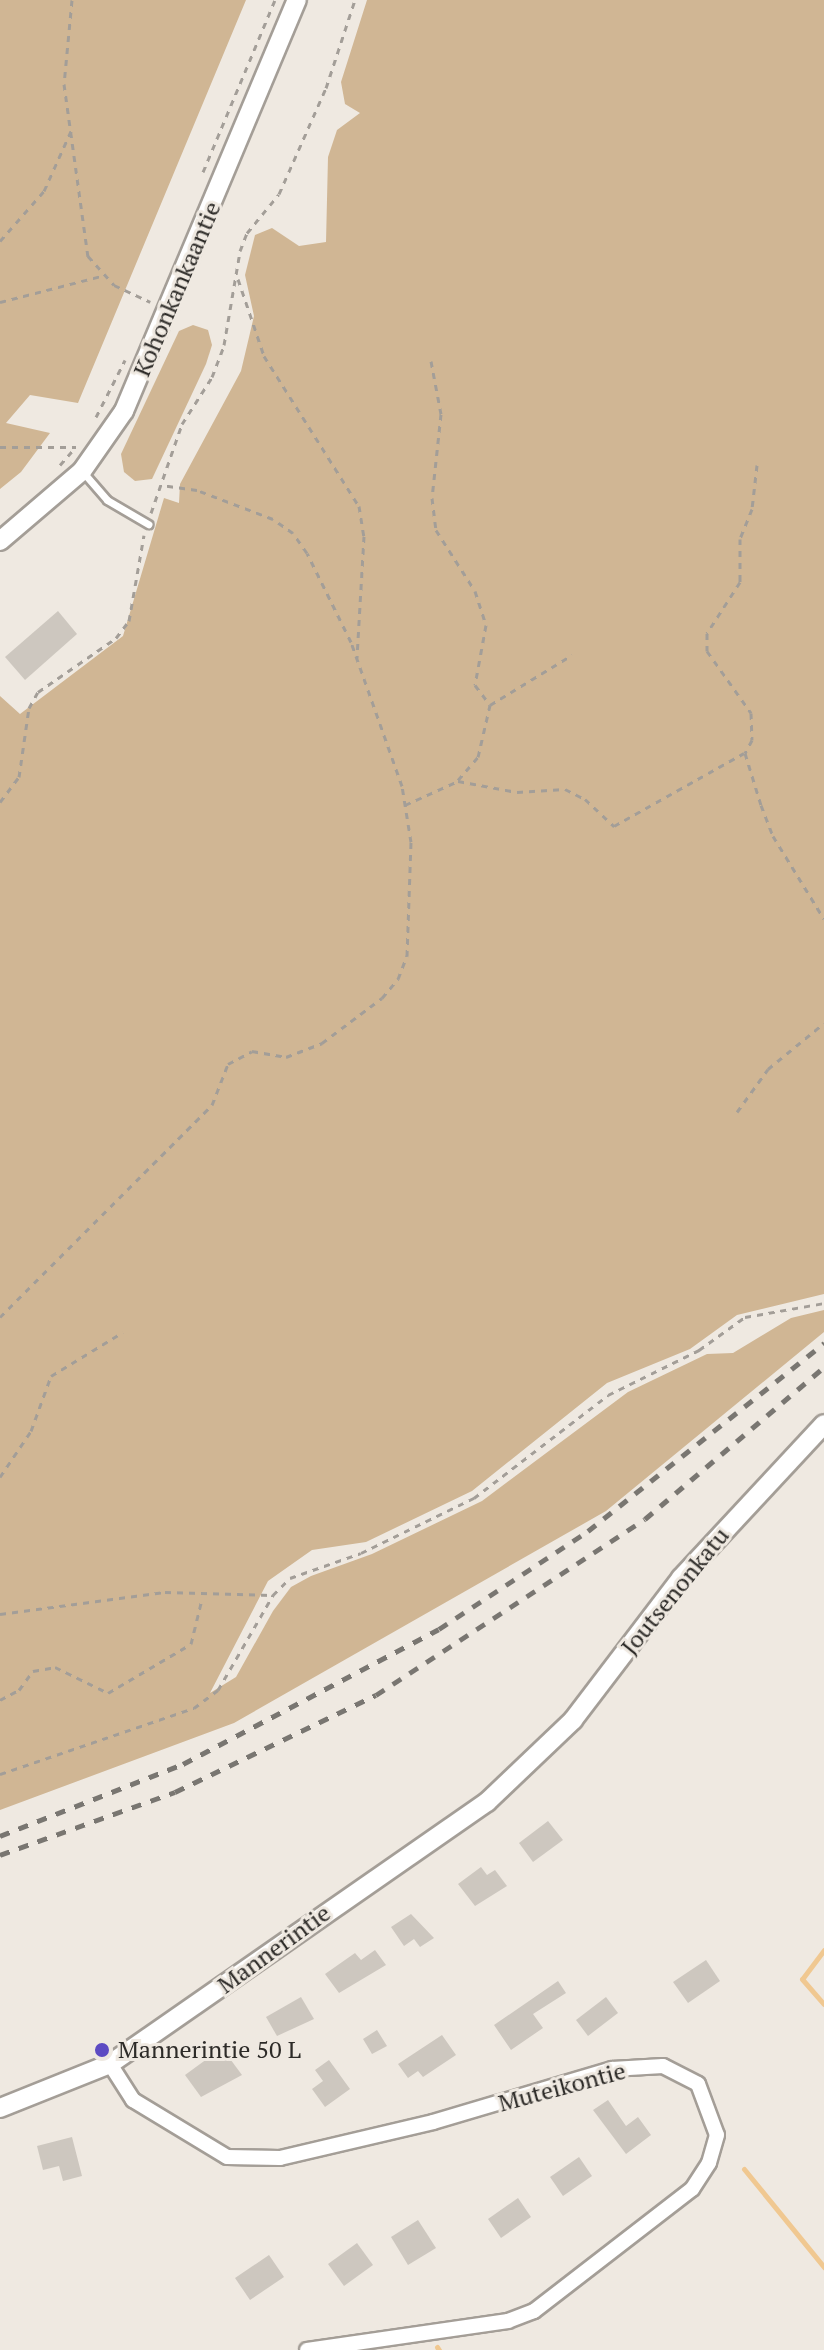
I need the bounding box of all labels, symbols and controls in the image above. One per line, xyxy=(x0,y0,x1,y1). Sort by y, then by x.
street label: Kohonkankaantie xyxy=(127,197,227,381)
street label: Joutsenonkatu xyxy=(615,1521,735,1661)
street label: Mannerintie xyxy=(212,1898,336,2000)
place label: Mannerintie 50 L xyxy=(118,2036,301,2064)
marker: Mannerintie 50 L xyxy=(93,2041,111,2059)
street label: Muteikontie xyxy=(495,2056,629,2118)

